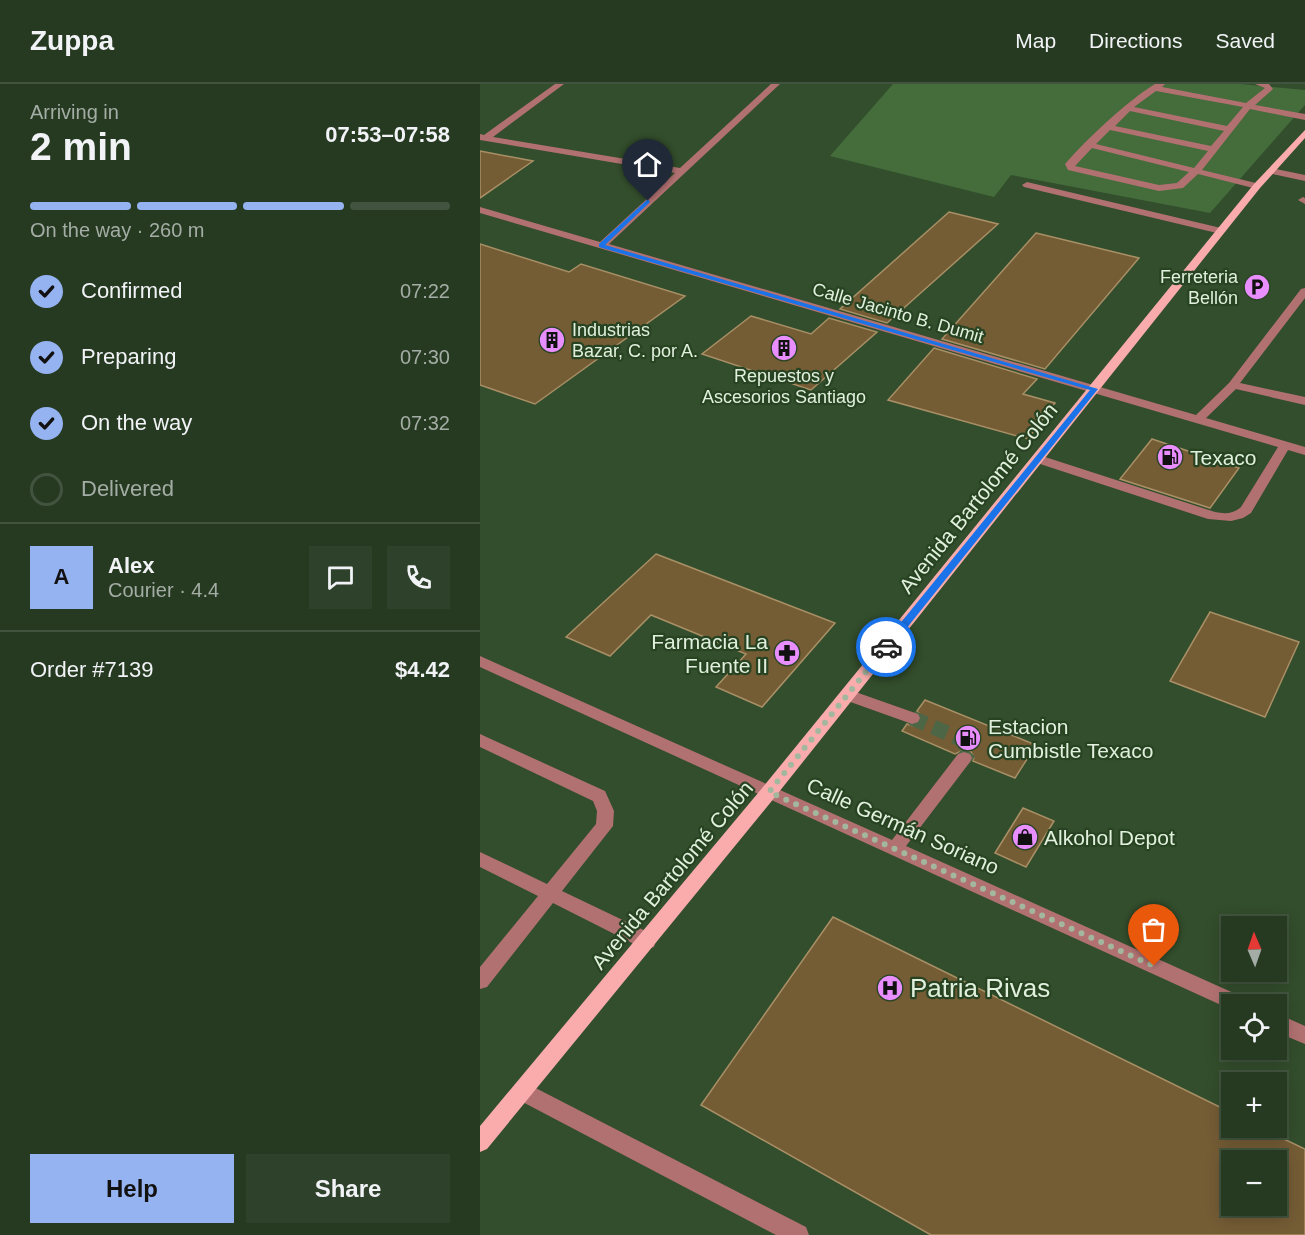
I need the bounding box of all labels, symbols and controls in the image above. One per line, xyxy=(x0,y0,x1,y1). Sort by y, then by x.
text: Zuppa xyxy=(30,25,114,56)
text: Map xyxy=(1015,29,1056,52)
text: Directions xyxy=(1089,29,1182,52)
text: Saved xyxy=(1215,29,1275,52)
text: Arriving in xyxy=(30,101,119,123)
text: 07:53–07:58 xyxy=(325,122,450,147)
text: 2 min xyxy=(30,125,132,168)
pin xyxy=(622,139,673,201)
icon: home xyxy=(631,148,664,181)
text: On the way · 260 m xyxy=(30,219,205,241)
place label: Ferreteria Bellón xyxy=(1160,267,1239,308)
parking icon: Ferreteria Bellón xyxy=(1242,272,1272,302)
icon: check xyxy=(30,275,63,308)
text: Confirmed xyxy=(81,278,182,303)
street label: Calle Jacinto B. Dumit xyxy=(810,279,986,347)
text: 07:22 xyxy=(400,280,450,302)
place label: Industrias Bazar, C. por A. xyxy=(572,320,698,361)
building icon: Industrias Bazar, C. por A. xyxy=(537,325,567,355)
building icon: Repuestos y Ascesorios Santiago xyxy=(769,333,799,363)
icon: check xyxy=(30,341,63,374)
text: Preparing xyxy=(81,344,176,369)
text: 07:30 xyxy=(400,346,450,368)
place label: Repuestos y Ascesorios Santiago xyxy=(702,366,866,407)
street label: Avenida Bartolomé Colón xyxy=(894,398,1062,598)
icon: check xyxy=(30,407,63,440)
text: On the way xyxy=(81,410,192,435)
text: 07:32 xyxy=(400,412,450,434)
fuel station icon: Texaco xyxy=(1155,442,1185,472)
place label: Texaco xyxy=(1190,446,1257,469)
text: Delivered xyxy=(81,476,174,501)
button: chat xyxy=(309,546,372,609)
button: phone xyxy=(387,546,450,609)
text: Alex xyxy=(108,553,154,578)
text: A xyxy=(54,564,69,589)
text: Courier · 4.4 xyxy=(108,579,219,601)
courier xyxy=(856,617,916,677)
place label: Farmacia La Fuente II xyxy=(651,630,768,677)
icon: car xyxy=(870,631,903,664)
pharmacy icon: Farmacia La Fuente II xyxy=(772,638,802,668)
text: Order #7139 xyxy=(30,657,154,682)
text: $4.42 xyxy=(395,657,450,682)
place label: Estacion Cumbistle Texaco xyxy=(988,715,1153,762)
fuel station icon: Estacion Cumbistle Texaco xyxy=(953,723,983,753)
street label: Calle Germán Soriano xyxy=(803,773,1003,879)
street label: Avenida Bartolomé Colón xyxy=(587,777,757,973)
shop icon: Alkohol Depot xyxy=(1010,822,1040,852)
place label: Alkohol Depot xyxy=(1044,826,1175,849)
pin xyxy=(1128,904,1179,966)
icon: bag xyxy=(1137,913,1170,946)
north arrow xyxy=(1221,916,1287,982)
map controls xyxy=(1221,916,1287,1216)
hospital icon: Patria Rivas xyxy=(875,973,905,1003)
place label: Patria Rivas xyxy=(910,973,1050,1003)
button: locate xyxy=(1221,994,1287,1060)
button: + xyxy=(1221,1072,1287,1138)
button: − xyxy=(1221,1150,1287,1216)
button: Help xyxy=(30,1154,234,1223)
button: Share xyxy=(246,1154,450,1223)

